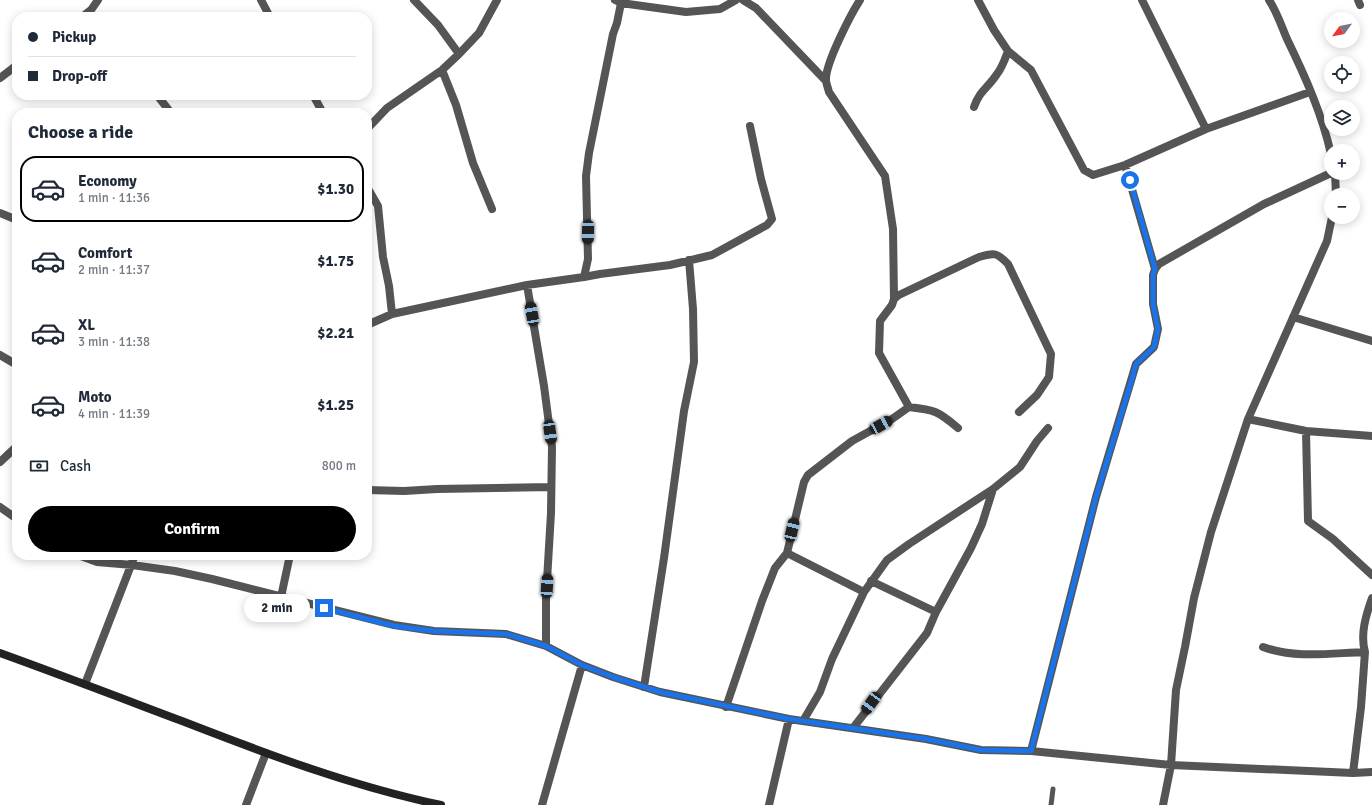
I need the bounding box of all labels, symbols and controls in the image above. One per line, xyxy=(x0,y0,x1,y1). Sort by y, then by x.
north arrow xyxy=(1324,12,1360,48)
map controls xyxy=(1324,12,1360,224)
text: Pickup xyxy=(52,28,96,46)
button: locate xyxy=(1324,56,1360,92)
text: Drop-off xyxy=(52,67,107,85)
button: layers xyxy=(1324,100,1360,136)
text: Choose a ride xyxy=(28,121,133,143)
button: + xyxy=(1324,144,1360,180)
icon: car xyxy=(30,171,66,207)
route start xyxy=(1121,171,1139,189)
text: Economy xyxy=(78,172,137,190)
text: $1.30 xyxy=(317,180,354,198)
button: − xyxy=(1324,188,1360,224)
text: 1 min · 11:36 xyxy=(78,190,150,206)
car xyxy=(582,220,594,244)
icon: car xyxy=(30,243,66,279)
text: Comfort xyxy=(78,244,132,262)
text: $1.75 xyxy=(317,252,354,270)
text: 2 min · 11:37 xyxy=(78,262,150,278)
car xyxy=(524,301,540,327)
icon: car xyxy=(30,315,66,351)
text: XL xyxy=(78,316,95,334)
text: $2.21 xyxy=(317,324,354,342)
text: 3 min · 11:38 xyxy=(78,334,150,350)
icon: car xyxy=(30,387,66,423)
text: Moto xyxy=(78,388,112,406)
text: $1.25 xyxy=(317,396,354,414)
text: 4 min · 11:39 xyxy=(78,406,150,422)
car xyxy=(868,414,894,436)
car xyxy=(542,419,558,445)
icon: cash xyxy=(28,455,50,477)
text: Cash xyxy=(60,457,91,475)
text: 800 m xyxy=(322,458,356,474)
button: Confirm xyxy=(28,506,356,552)
car xyxy=(783,517,801,543)
car xyxy=(540,574,554,598)
callout: 2 min xyxy=(244,594,310,622)
route end xyxy=(315,599,333,617)
text: 2 min xyxy=(261,600,293,616)
car xyxy=(859,690,883,716)

